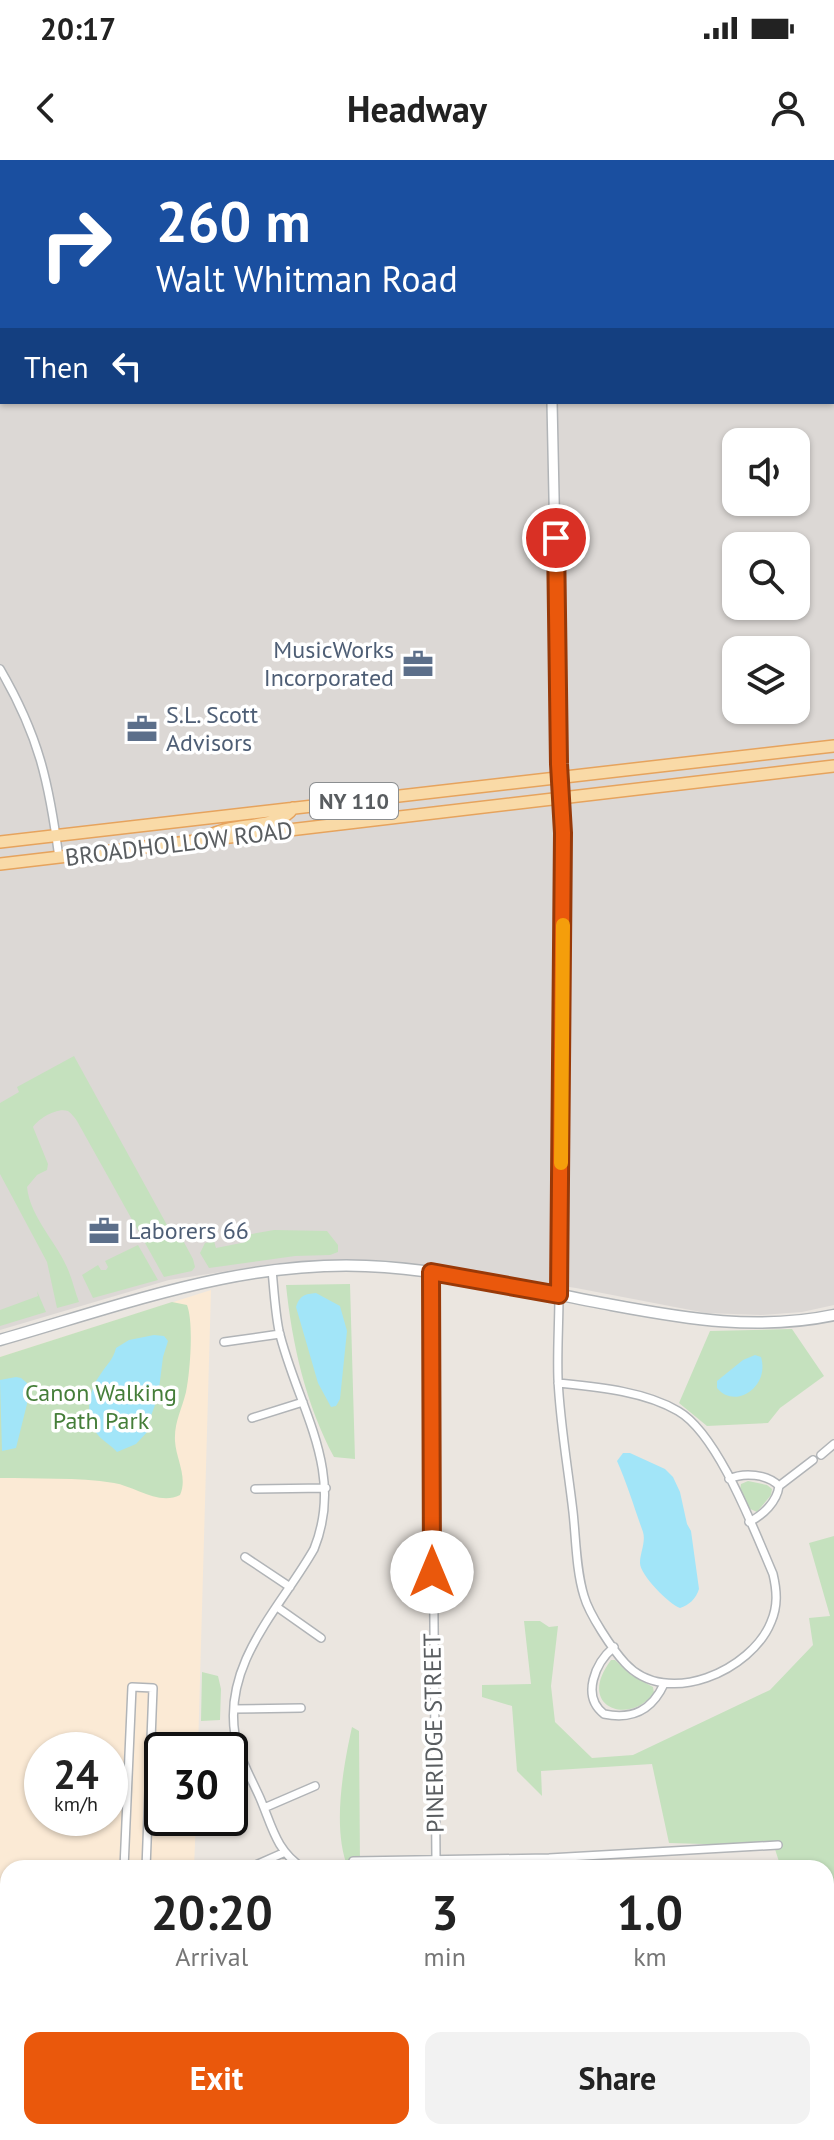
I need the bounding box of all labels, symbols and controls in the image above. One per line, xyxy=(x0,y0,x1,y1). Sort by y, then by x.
text: 20:17 xyxy=(40,9,116,48)
text: Headway xyxy=(347,85,487,132)
icon: back xyxy=(24,86,68,130)
icon: person xyxy=(766,86,810,130)
text: 260 m xyxy=(156,185,311,257)
icon: right xyxy=(24,192,128,296)
text: Walt Whitman Road xyxy=(156,255,458,302)
icon: left xyxy=(105,344,149,388)
text: Then xyxy=(24,347,89,386)
map controls xyxy=(722,428,810,724)
button: sound xyxy=(722,428,810,516)
pin xyxy=(522,504,590,572)
icon: arrive xyxy=(534,516,578,560)
button: search xyxy=(722,532,810,620)
place label: MusicWorks Incorporated xyxy=(264,634,394,693)
button: layers xyxy=(722,636,810,724)
office icon: MusicWorks Incorporated xyxy=(401,647,435,681)
place label: S.L. Scott Advisors xyxy=(166,699,258,758)
office icon: S.L. Scott Advisors xyxy=(125,712,159,746)
road number: NY 110 xyxy=(310,783,398,819)
street label: BROADHOLLOW ROAD xyxy=(63,814,294,873)
office icon: Laborers 66 xyxy=(87,1214,121,1248)
place label: Laborers 66 xyxy=(128,1215,249,1246)
park label: Canon Walking Path Park xyxy=(25,1377,177,1436)
position arrow xyxy=(390,1530,474,1614)
street label: PINERIDGE STREET xyxy=(416,1633,451,1833)
speed limit sign: 30 xyxy=(144,1732,248,1836)
text: 24 xyxy=(53,1748,99,1800)
text: km/h xyxy=(54,1791,98,1817)
text: 20:20 xyxy=(151,1881,273,1943)
text: 3 xyxy=(431,1881,458,1943)
text: 1.0 xyxy=(617,1881,683,1943)
text: Arrival xyxy=(175,1940,248,1973)
text: min xyxy=(424,1940,466,1973)
text: km xyxy=(633,1940,667,1973)
button: Exit xyxy=(24,2032,409,2124)
button: Share xyxy=(425,2032,810,2124)

